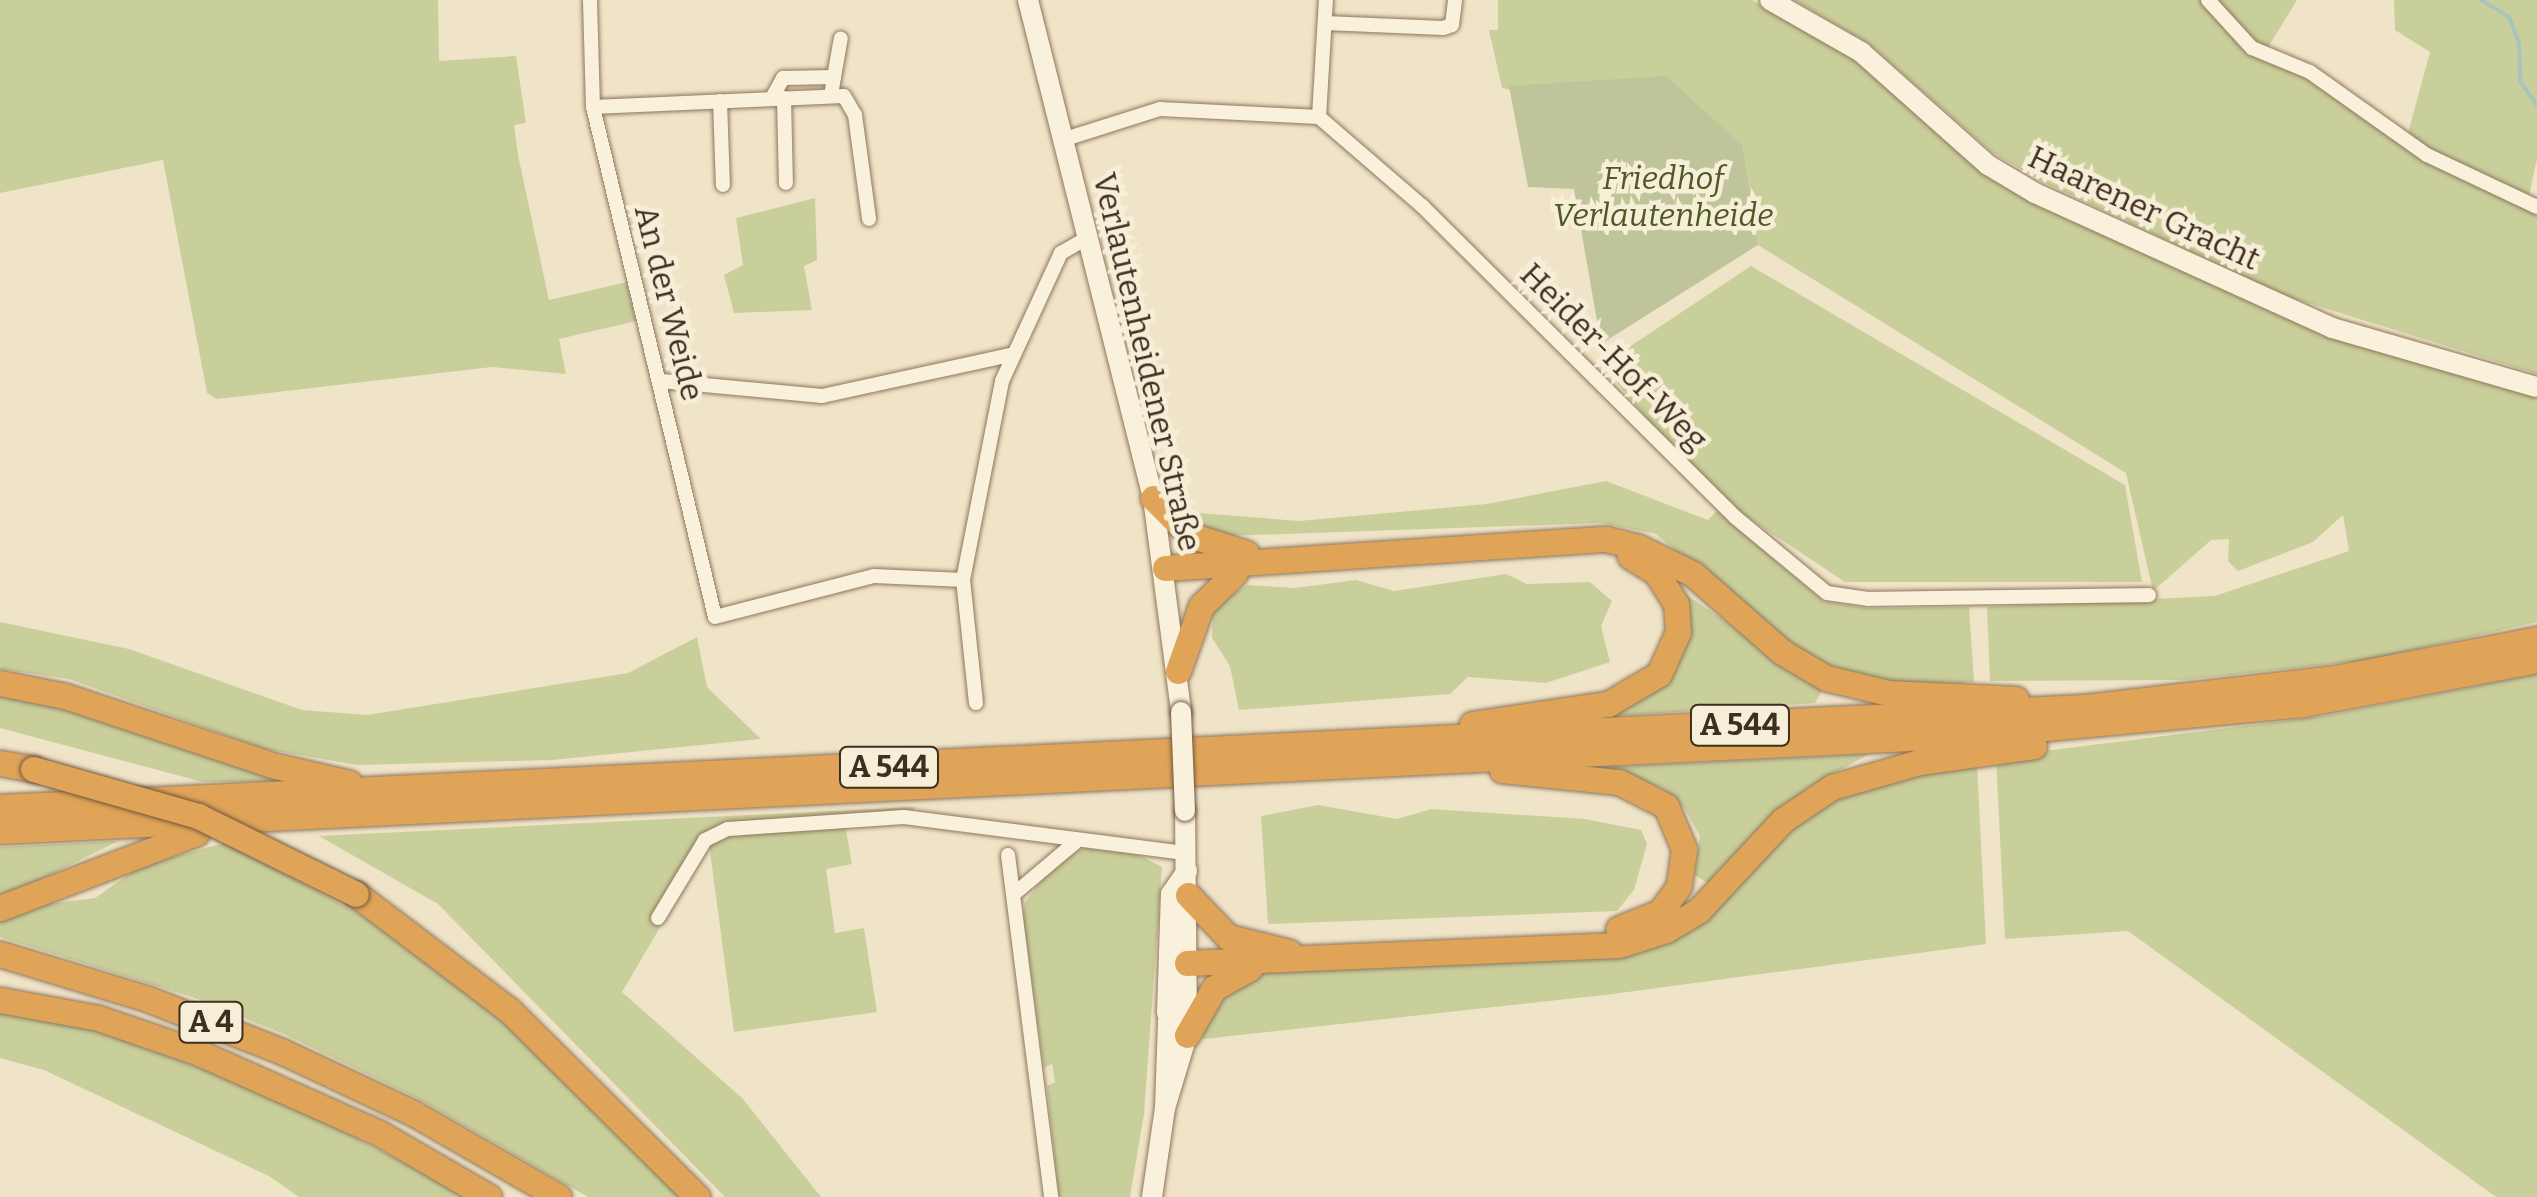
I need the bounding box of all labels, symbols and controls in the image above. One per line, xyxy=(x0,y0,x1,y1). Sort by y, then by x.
street label: Haarener Gracht xyxy=(2022,138,2266,278)
park label: Friedhof Verlautenheide xyxy=(1553,160,1773,235)
street label: Verlautenheidener Straße xyxy=(1085,169,1209,555)
street label: An der Weide xyxy=(626,201,712,405)
street label: Heider-Hof-Weg xyxy=(1512,255,1716,459)
road number: A 544 xyxy=(1688,700,1792,750)
road number: A 544 xyxy=(836,742,942,792)
road number: A 4 xyxy=(176,997,246,1047)

